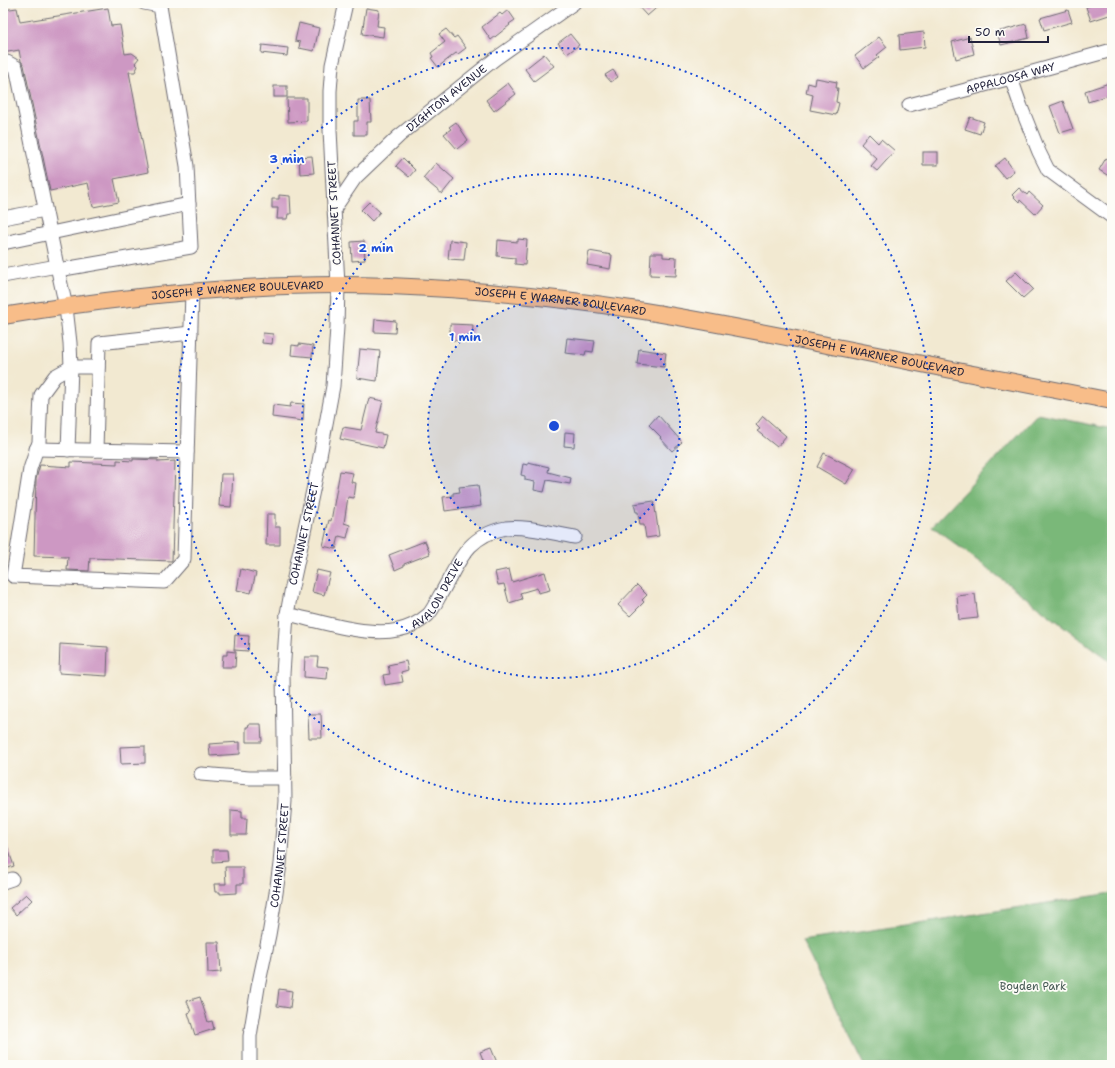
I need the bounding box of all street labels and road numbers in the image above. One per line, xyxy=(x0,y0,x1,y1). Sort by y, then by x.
street label: APPALOOSA WAY xyxy=(964,59,1057,98)
street label: DIGHTON AVENUE xyxy=(403,61,490,135)
street label: COHANNET STREET xyxy=(324,160,345,266)
street label: JOSEPH E WARNER BOULEVARD xyxy=(151,278,323,303)
street label: JOSEPH E WARNER BOULEVARD xyxy=(474,284,647,319)
street label: JOSEPH E WARNER BOULEVARD xyxy=(794,332,965,380)
street label: COHANNET STREET xyxy=(286,481,323,587)
street label: AVALON DRIVE xyxy=(408,556,467,633)
street label: COHANNET STREET xyxy=(267,803,293,909)

